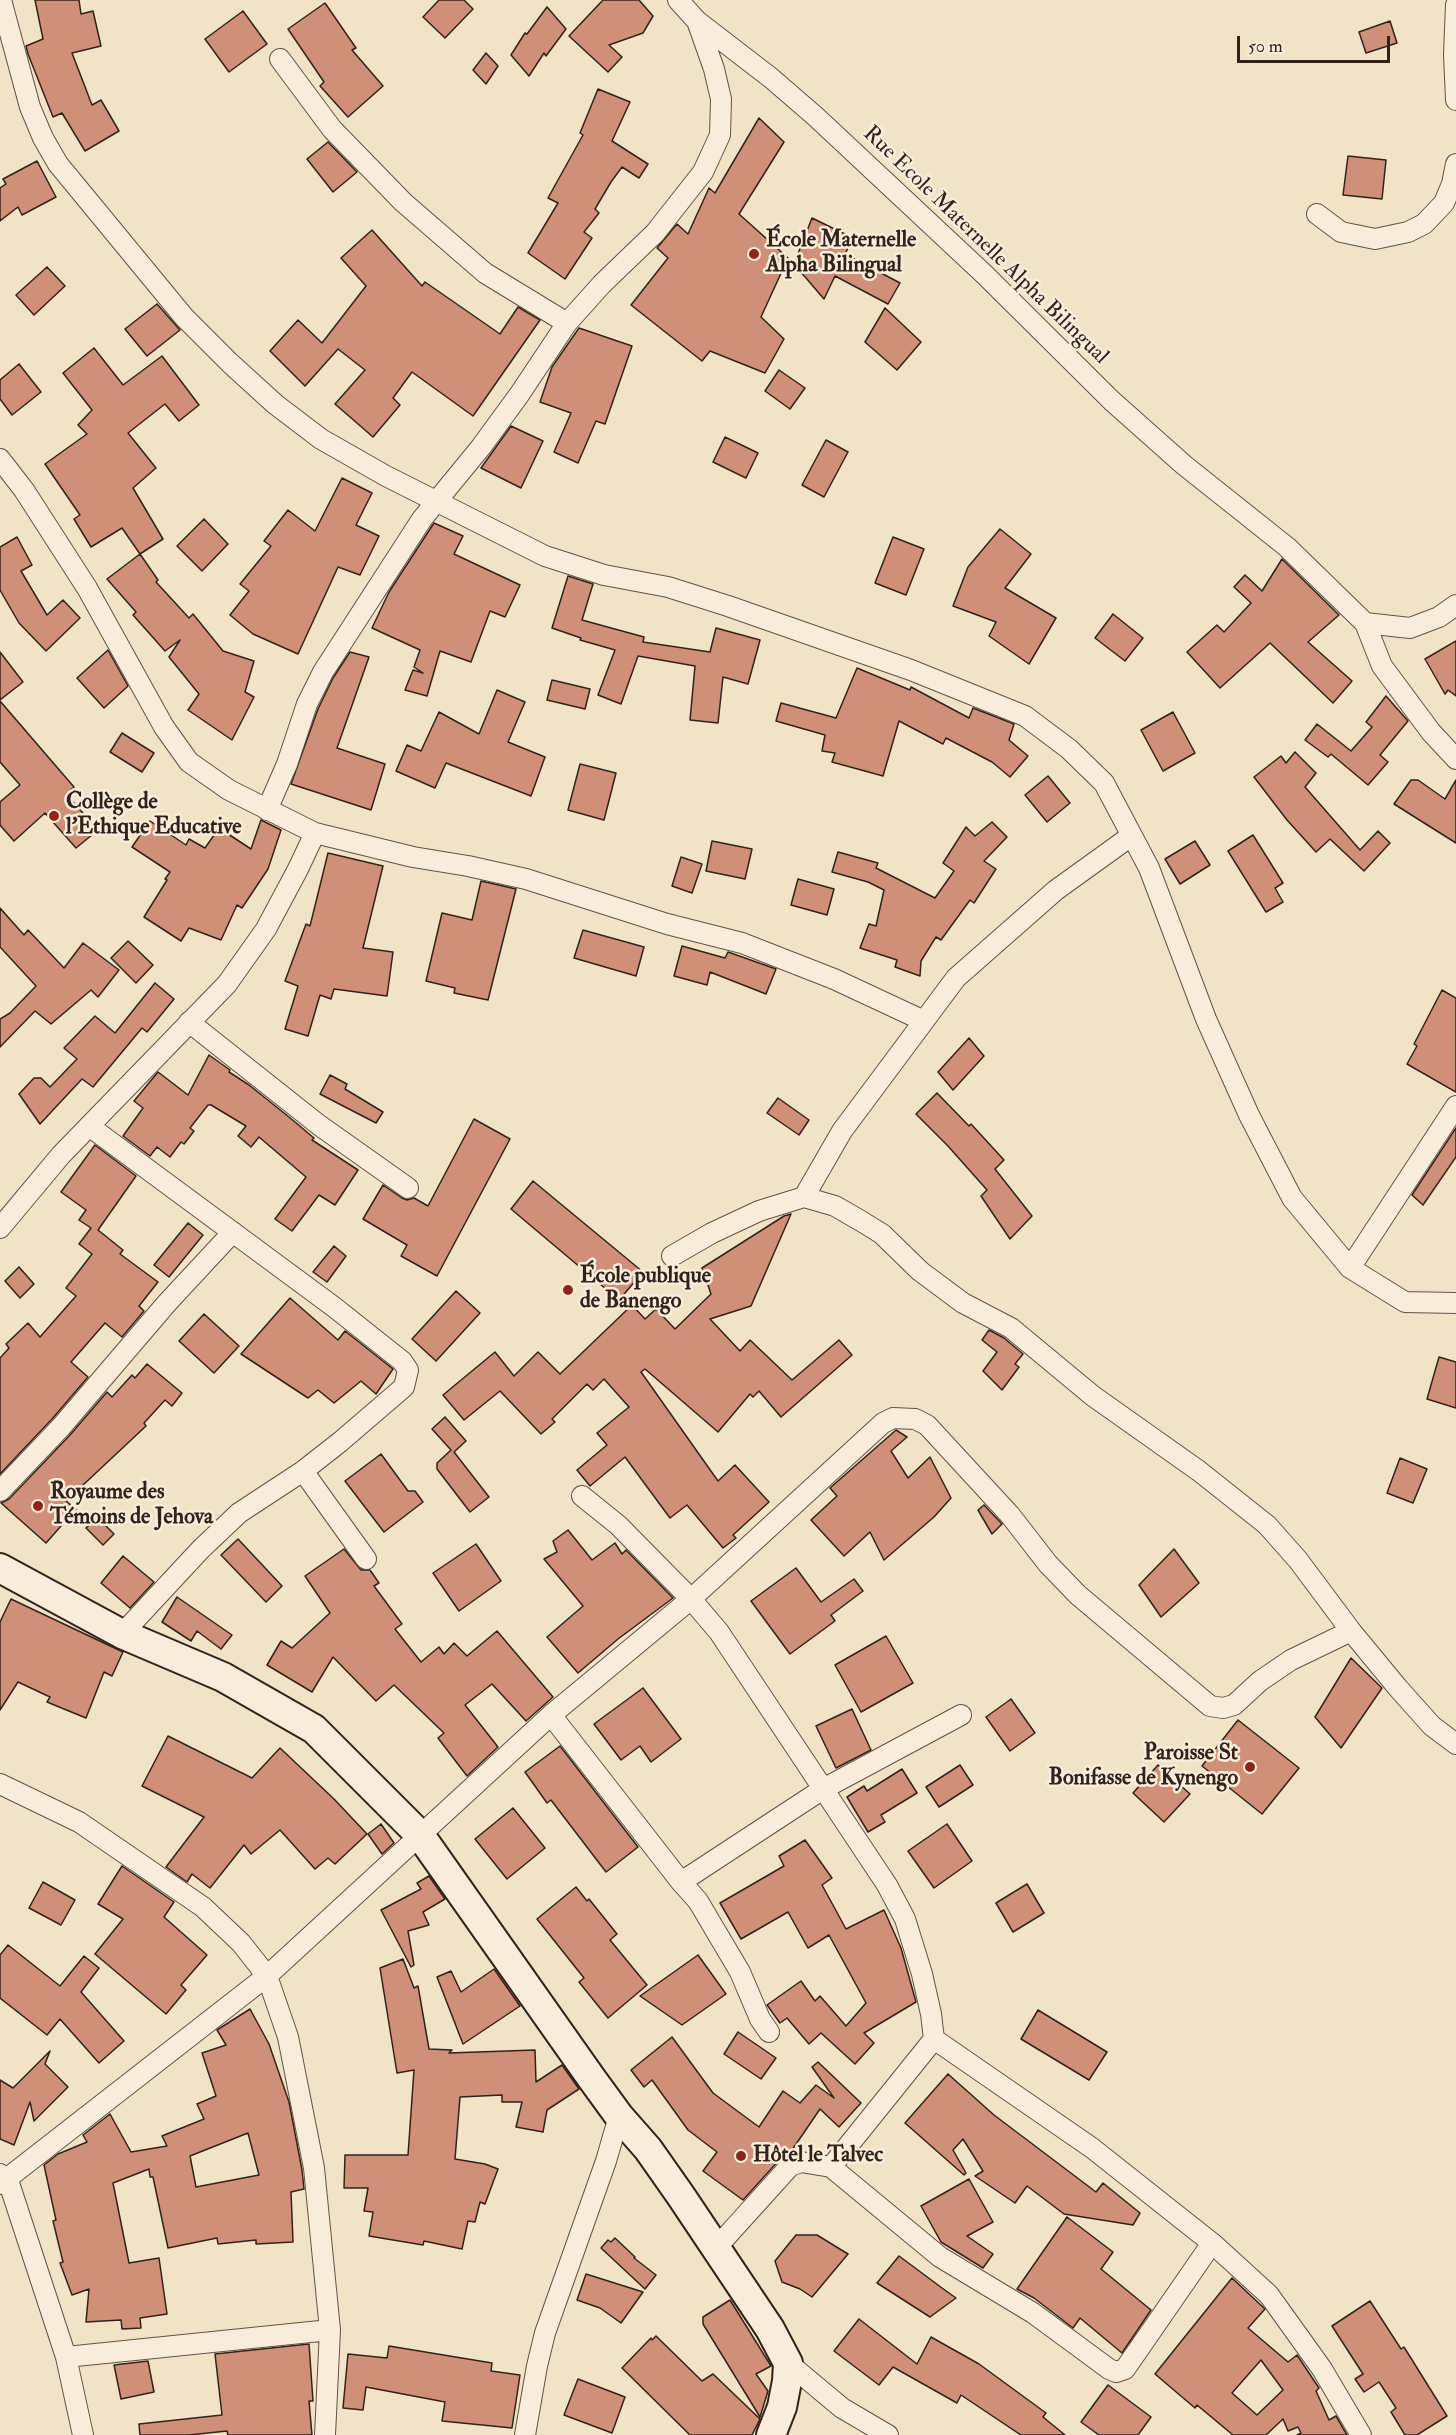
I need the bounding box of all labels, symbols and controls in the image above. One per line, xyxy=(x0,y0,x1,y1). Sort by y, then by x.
scale bar xyxy=(1240,24,1393,62)
text: 50 m xyxy=(1248,35,1283,58)
street label: Rue Ecole Maternelle Alpha Bilingual xyxy=(857,121,1113,371)
place label: École Maternelle Alpha Bilingual xyxy=(766,228,916,280)
marker: École Maternelle Alpha Bilingual xyxy=(747,247,761,261)
place label: Collège de l'Ethique Educative xyxy=(66,790,242,842)
marker: Collège de l'Ethique Educative xyxy=(47,809,61,823)
place label: École publique de Banengo xyxy=(580,1264,711,1316)
marker: École publique de Banengo xyxy=(561,1283,575,1297)
place label: Royaume des Témoins de Jehova xyxy=(50,1480,213,1532)
marker: Royaume des Témoins de Jehova xyxy=(31,1499,45,1513)
place label: Paroisse St Bonifasse de Kynengo xyxy=(1048,1741,1238,1792)
marker: Paroisse St Bonifasse de Kynengo xyxy=(1243,1760,1257,1774)
place label: Hôtel le Talvec xyxy=(753,2143,883,2169)
marker: Hôtel le Talvec xyxy=(734,2149,748,2163)

